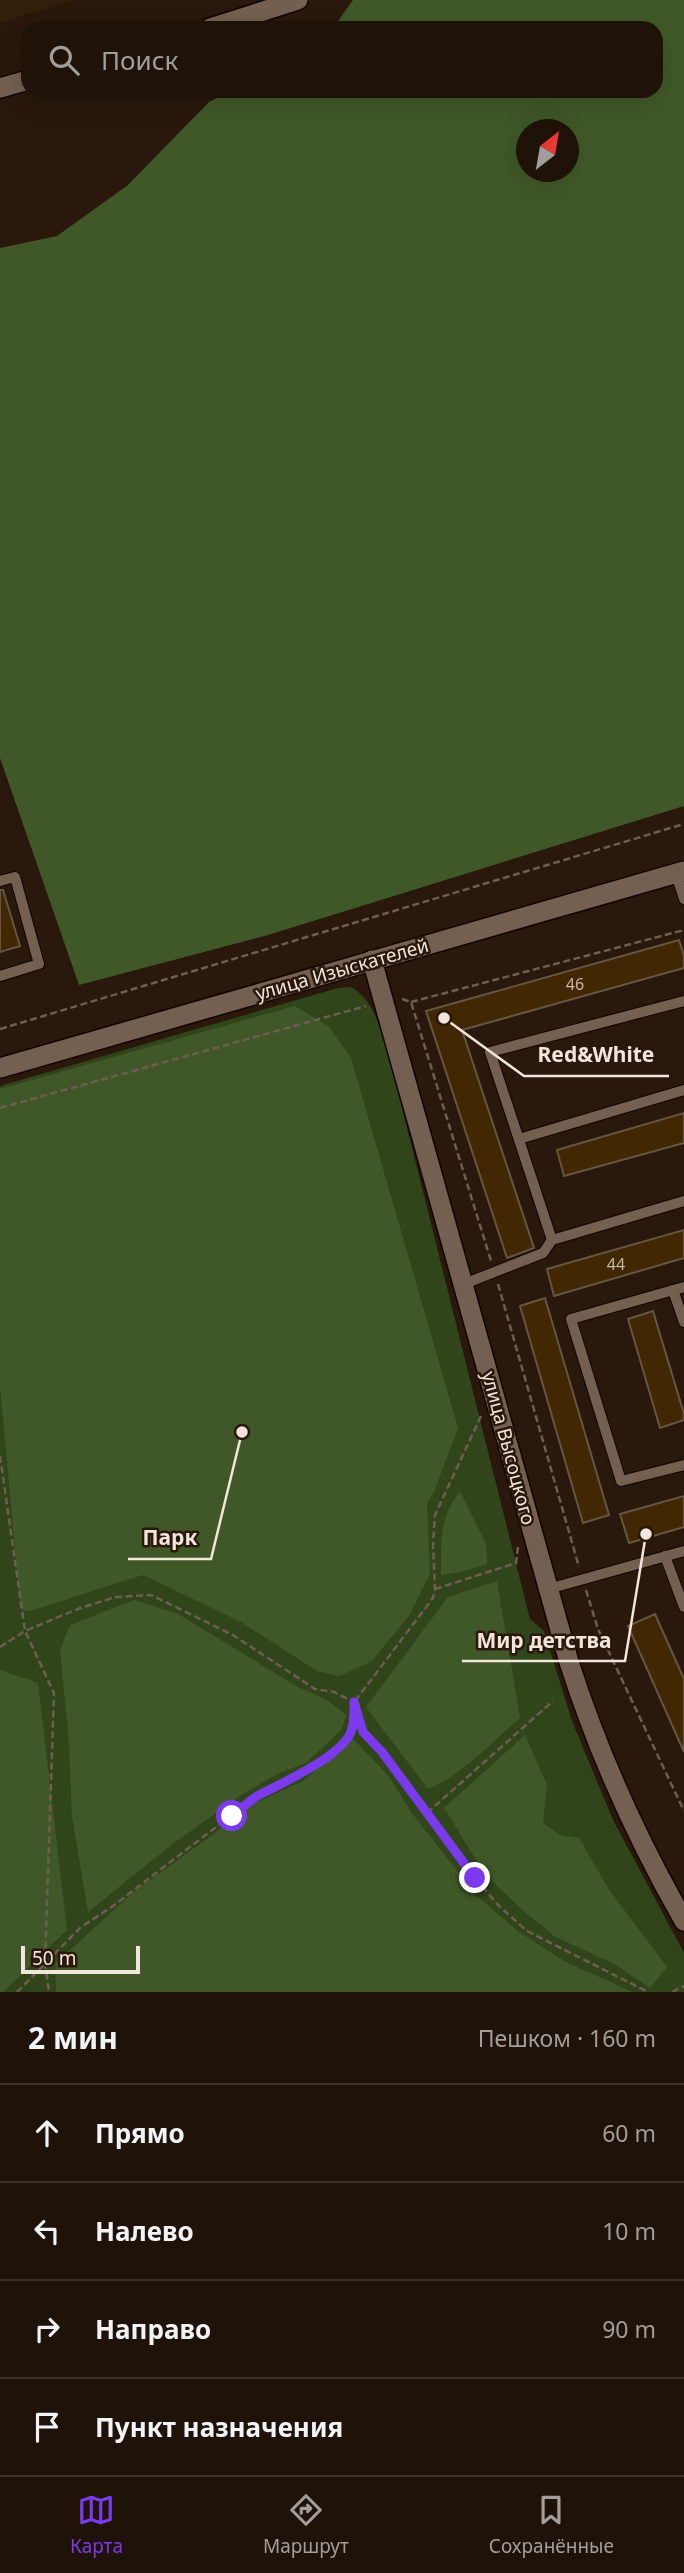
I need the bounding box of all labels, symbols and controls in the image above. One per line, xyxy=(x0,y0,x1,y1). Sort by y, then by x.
search box xyxy=(21,21,663,98)
icon: search xyxy=(45,41,83,79)
text: Поиск xyxy=(101,42,178,78)
north arrow xyxy=(516,119,579,182)
street label: улица Изыскателей xyxy=(252,932,432,1006)
house number: 46 xyxy=(566,973,584,995)
callout: Red&White xyxy=(524,1034,669,1076)
text: Red&White xyxy=(538,1040,654,1068)
house number: 44 xyxy=(607,1253,625,1275)
street label: улица Высоцкого xyxy=(476,1368,542,1528)
callout: Парк xyxy=(128,1517,211,1559)
text: Парк xyxy=(143,1523,197,1551)
callout: Мир детства xyxy=(462,1619,625,1661)
text: Мир детства xyxy=(476,1626,612,1654)
route start xyxy=(216,1800,247,1831)
route end xyxy=(459,1862,490,1893)
scale bar xyxy=(21,1943,140,1975)
text: 50 m xyxy=(32,1945,76,1971)
text: 2 мин xyxy=(28,2017,118,2058)
text: Пешком · 160 m xyxy=(478,2022,656,2054)
icon: ahead xyxy=(28,2114,66,2152)
text: Прямо xyxy=(95,2115,185,2151)
text: 60 m xyxy=(602,2117,656,2149)
icon: left xyxy=(28,2212,66,2250)
text: Налево xyxy=(95,2213,194,2249)
text: 10 m xyxy=(602,2215,656,2247)
icon: right xyxy=(28,2310,66,2348)
text: Направо xyxy=(95,2311,211,2347)
text: 90 m xyxy=(602,2313,656,2345)
icon: arrive xyxy=(28,2408,66,2446)
text: Пункт назначения xyxy=(95,2409,343,2445)
tab: Карта xyxy=(70,2491,123,2559)
tab: Маршрут xyxy=(263,2491,349,2559)
tab: Сохранённые xyxy=(489,2491,614,2559)

